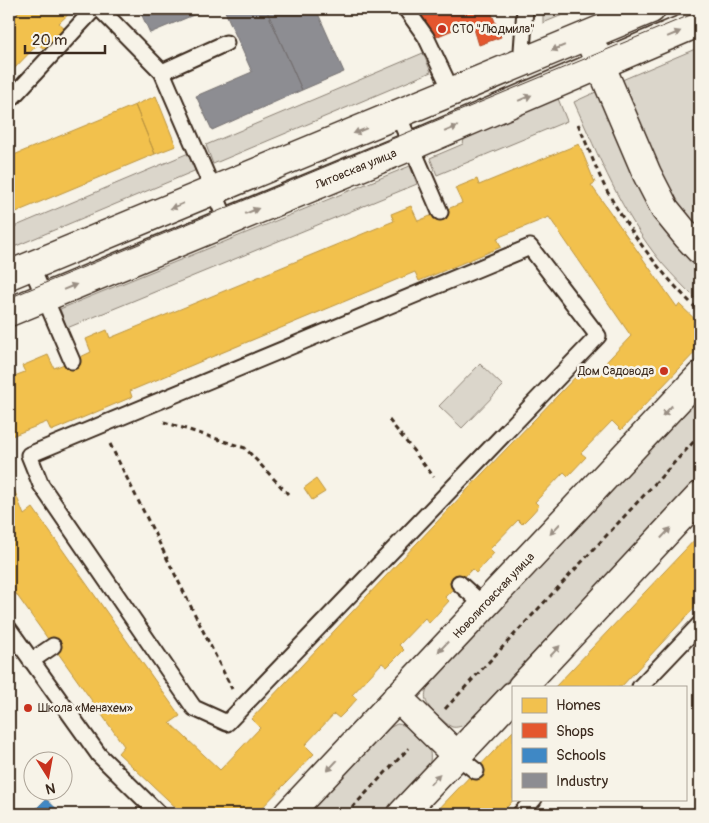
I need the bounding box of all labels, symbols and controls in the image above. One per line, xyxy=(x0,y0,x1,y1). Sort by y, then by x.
scale bar xyxy=(25,22,105,54)
place label: СТО "Людмила" xyxy=(452,22,535,37)
marker: СТО "Людмила" xyxy=(436,23,448,35)
one-way arrow xyxy=(667,29,681,37)
text: 20 m xyxy=(32,31,67,50)
one-way arrow xyxy=(551,45,565,53)
one-way arrow xyxy=(518,93,532,101)
one-way arrow xyxy=(444,125,459,133)
one-way arrow xyxy=(352,128,367,135)
street label: Литовская улица xyxy=(312,145,399,193)
one-way arrow xyxy=(170,202,184,210)
one-way arrow xyxy=(245,207,260,215)
one-way arrow xyxy=(63,282,77,290)
place label: Дом Садовода xyxy=(577,364,654,379)
marker: Дом Садовода xyxy=(658,365,670,377)
one-way arrow xyxy=(661,405,673,417)
one-way arrow xyxy=(549,523,561,535)
one-way arrow xyxy=(660,527,672,539)
street label: Новолитовская улица xyxy=(450,549,538,642)
one-way arrow xyxy=(437,641,449,653)
one-way arrow xyxy=(549,646,561,658)
legend xyxy=(512,686,686,800)
text: Homes xyxy=(556,696,601,715)
place label: Школа «Менахем» xyxy=(38,701,133,716)
marker: Школа «Менахем» xyxy=(22,702,34,714)
text: Shops xyxy=(556,722,594,741)
text: Schools xyxy=(556,746,606,765)
north arrow xyxy=(22,750,72,800)
one-way arrow xyxy=(326,760,338,772)
text: Industry xyxy=(556,772,609,791)
one-way arrow xyxy=(429,773,441,785)
text: N xyxy=(44,779,57,798)

